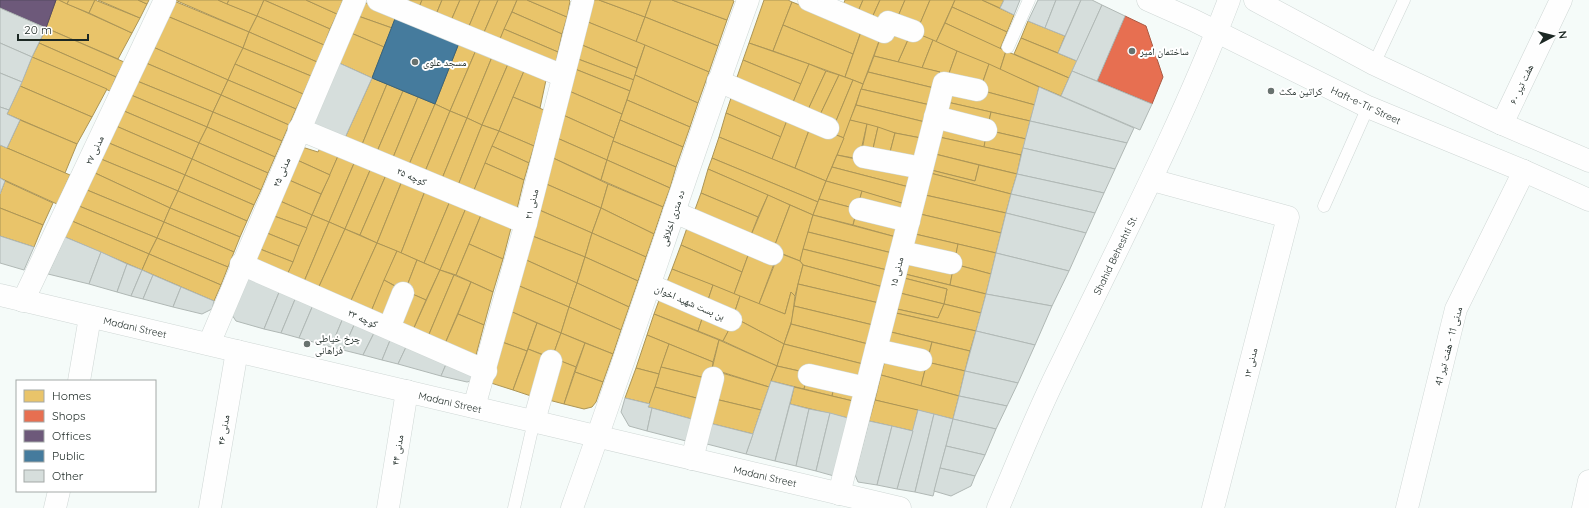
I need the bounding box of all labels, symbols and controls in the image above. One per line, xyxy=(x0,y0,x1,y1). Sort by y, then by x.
scale bar xyxy=(18,16,88,42)
north arrow xyxy=(1533,16,1573,56)
text: 20 m xyxy=(24,22,52,37)
text: N xyxy=(1555,30,1570,40)
place label: ساختمان امیر xyxy=(1139,45,1189,58)
marker: ساختمان امیر xyxy=(1127,46,1137,56)
place label: مسجد علوی xyxy=(423,56,467,69)
marker: مسجد علوی xyxy=(410,57,420,67)
street label: هفت تیر ۶۰ xyxy=(1507,62,1536,106)
street label: Haft-e-Tir Street xyxy=(1329,84,1403,128)
place label: کراتین مکث xyxy=(1279,85,1323,98)
marker: کراتین مکث xyxy=(1266,86,1276,96)
street label: مدنی ۲۷ xyxy=(82,133,107,167)
street label: مدنی ۲۵ xyxy=(269,155,294,189)
street label: کوچه ۲۵ xyxy=(395,164,429,189)
street label: مدنی ۲۱ xyxy=(521,187,542,221)
street label: ده متری اخلاقی xyxy=(657,189,688,248)
street label: Shahid Beheshti St. xyxy=(1091,213,1140,297)
street label: مدنی ۱۵ xyxy=(886,255,907,289)
street label: بن بست شهید اخوان xyxy=(653,282,727,323)
street label: مدنی 11 - هفت تیر 41 xyxy=(1432,305,1465,387)
street label: کوچه ۲۳ xyxy=(346,306,380,331)
street label: Madani Street xyxy=(102,314,168,341)
place label: چرخ خیاطی فراهانی xyxy=(315,332,361,357)
marker: چرخ خیاطی فراهانی xyxy=(302,339,312,349)
street label: مدنی ۱۳ xyxy=(1240,346,1261,380)
legend xyxy=(16,380,156,492)
text: Homes xyxy=(52,388,92,403)
street label: Madani Street xyxy=(417,389,483,416)
text: Shops xyxy=(52,408,86,423)
street label: مدنی ۴۶ xyxy=(214,413,233,446)
text: Offices xyxy=(52,428,91,443)
street label: مدنی ۴۴ xyxy=(389,434,406,466)
text: Public xyxy=(52,448,85,463)
street label: Madani Street xyxy=(732,463,798,490)
text: Other xyxy=(52,468,84,483)

